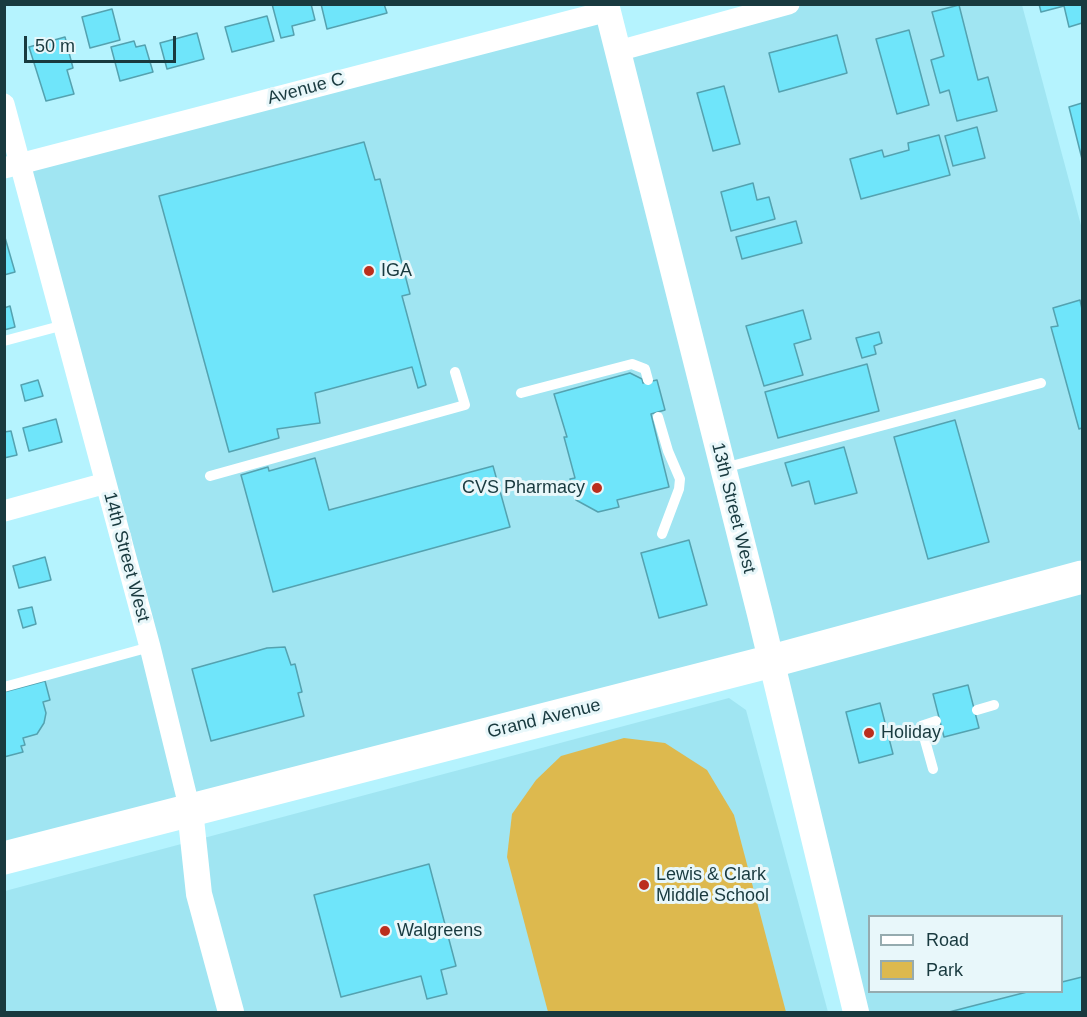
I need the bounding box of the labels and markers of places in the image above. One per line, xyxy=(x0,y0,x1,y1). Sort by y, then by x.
place label: IGA xyxy=(381,260,412,282)
marker: IGA xyxy=(362,264,376,278)
place label: CVS Pharmacy xyxy=(462,477,585,499)
marker: CVS Pharmacy xyxy=(590,481,604,495)
place label: Holiday xyxy=(881,722,941,744)
marker: Holiday xyxy=(862,726,876,740)
place label: Lewis & Clark Middle School xyxy=(656,864,769,906)
marker: Lewis & Clark Middle School xyxy=(637,878,651,892)
place label: Walgreens xyxy=(397,920,482,942)
marker: Walgreens xyxy=(378,924,392,938)

